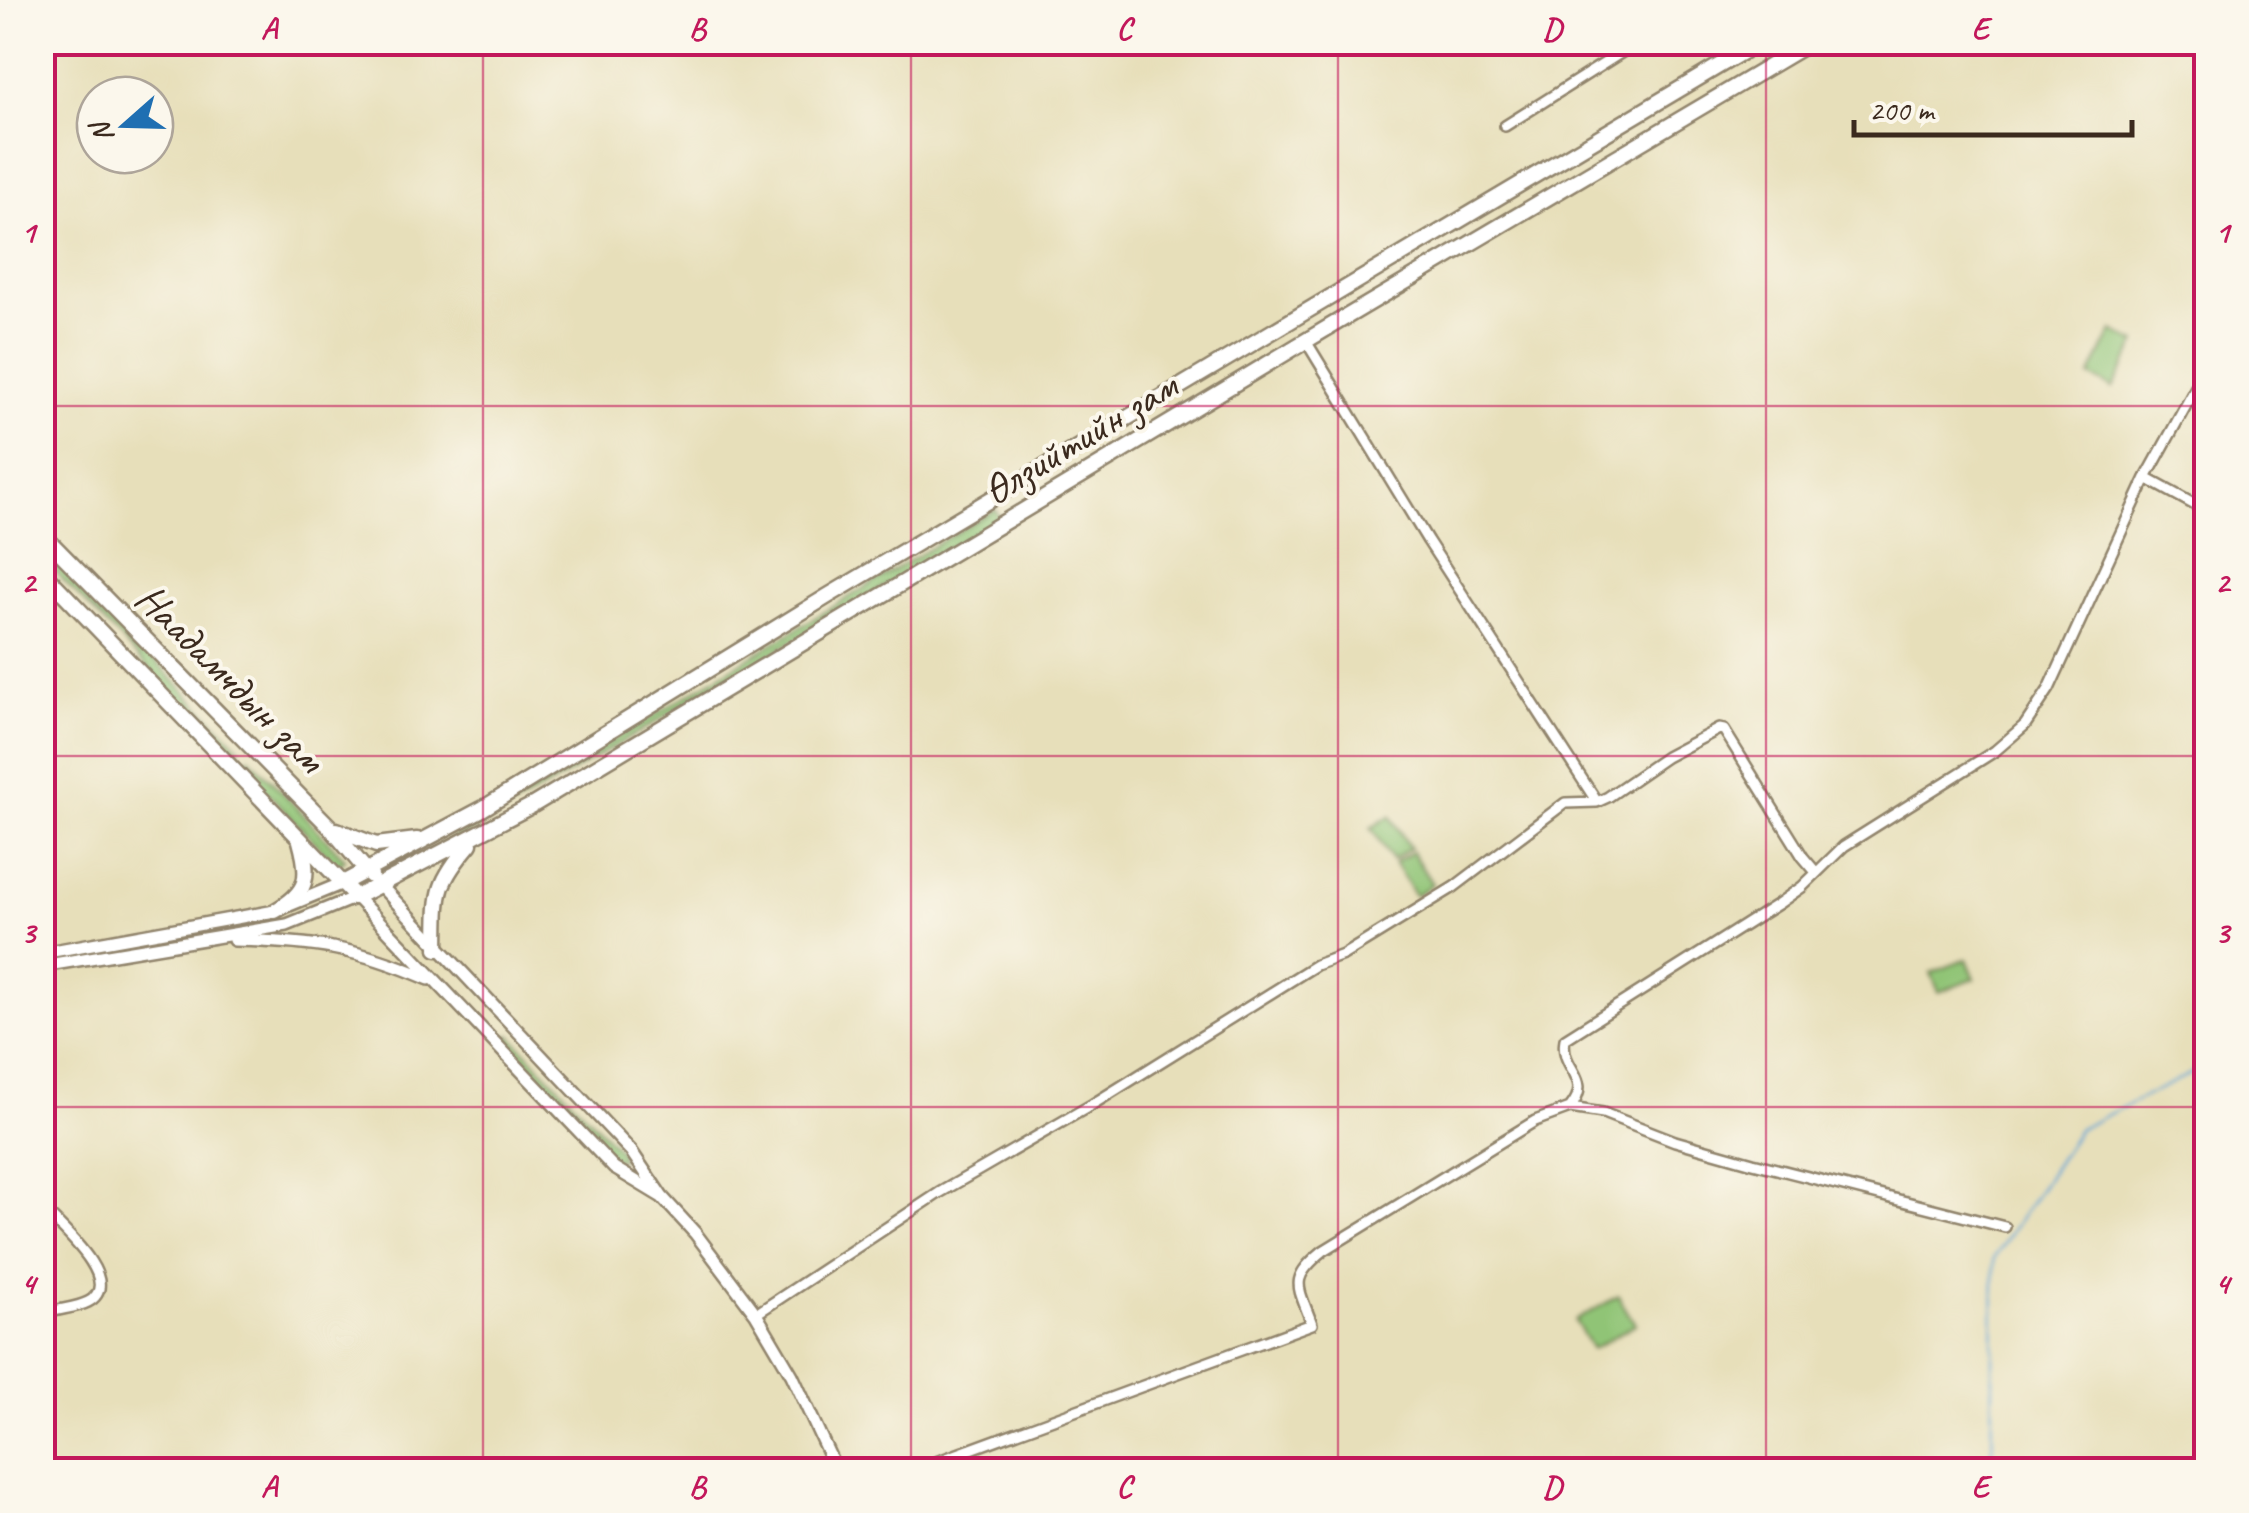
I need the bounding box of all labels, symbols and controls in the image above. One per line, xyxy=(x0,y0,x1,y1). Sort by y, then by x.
text: A xyxy=(261,8,280,49)
text: B xyxy=(689,8,708,49)
text: C xyxy=(1116,8,1136,49)
text: D xyxy=(1543,8,1565,49)
text: E xyxy=(1971,8,1993,49)
north arrow xyxy=(75,75,175,175)
scale bar xyxy=(1854,75,2132,137)
text: 200 m xyxy=(1869,91,1936,129)
text: N xyxy=(81,115,121,148)
text: 1 xyxy=(21,211,39,252)
text: 1 xyxy=(2215,211,2233,252)
street label: Өлзийтийн зам xyxy=(973,358,1189,517)
text: 2 xyxy=(21,562,38,603)
text: 2 xyxy=(2215,562,2232,603)
street label: Наадамчдын зам xyxy=(124,572,338,786)
text: 3 xyxy=(21,912,38,953)
text: 3 xyxy=(2215,912,2232,953)
text: 4 xyxy=(21,1263,39,1304)
text: 4 xyxy=(2215,1263,2233,1304)
text: A xyxy=(261,1466,280,1507)
text: B xyxy=(689,1466,708,1507)
text: C xyxy=(1116,1466,1136,1507)
text: D xyxy=(1543,1466,1565,1507)
text: E xyxy=(1971,1466,1993,1507)

